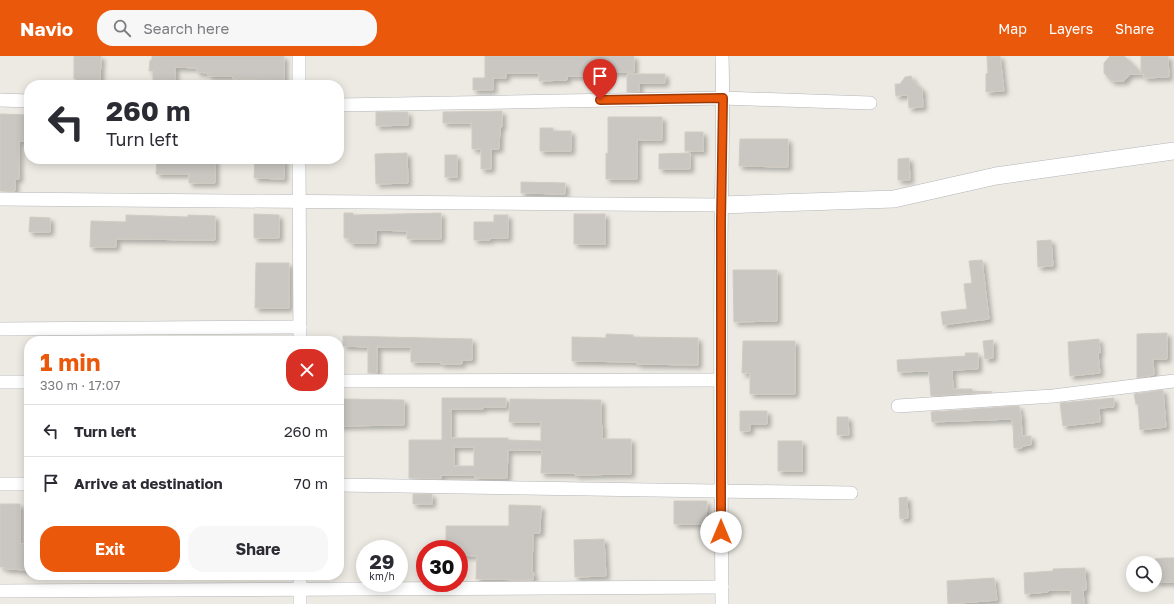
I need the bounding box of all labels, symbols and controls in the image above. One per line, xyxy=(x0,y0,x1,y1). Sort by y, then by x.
search box xyxy=(97,10,377,46)
text: Navio xyxy=(20,17,73,40)
icon: search xyxy=(111,17,133,39)
text: Search here xyxy=(143,19,229,37)
text: Map xyxy=(998,20,1027,37)
text: Layers xyxy=(1049,20,1093,37)
text: Share xyxy=(1115,20,1154,37)
pin xyxy=(583,59,617,100)
icon: arrive xyxy=(589,65,611,87)
text: 260 m xyxy=(106,94,191,127)
icon: left xyxy=(40,96,92,148)
text: Turn left xyxy=(106,128,179,150)
text: 1 min xyxy=(40,347,100,376)
button: close xyxy=(286,349,328,391)
text: 330 m · 17:07 xyxy=(40,377,120,393)
icon: left xyxy=(40,420,62,442)
text: Turn left xyxy=(74,422,136,440)
text: 260 m xyxy=(284,422,328,440)
icon: arrive xyxy=(40,472,62,494)
text: Arrive at destination xyxy=(74,474,223,492)
text: 70 m xyxy=(294,474,328,492)
position arrow xyxy=(700,511,742,553)
button: Exit xyxy=(40,526,180,572)
button: Share xyxy=(188,526,328,572)
speed limit sign: 30 xyxy=(416,540,468,592)
text: 29 xyxy=(370,549,394,573)
map controls xyxy=(1126,556,1162,592)
button: search xyxy=(1126,556,1162,592)
text: km/h xyxy=(369,570,395,582)

